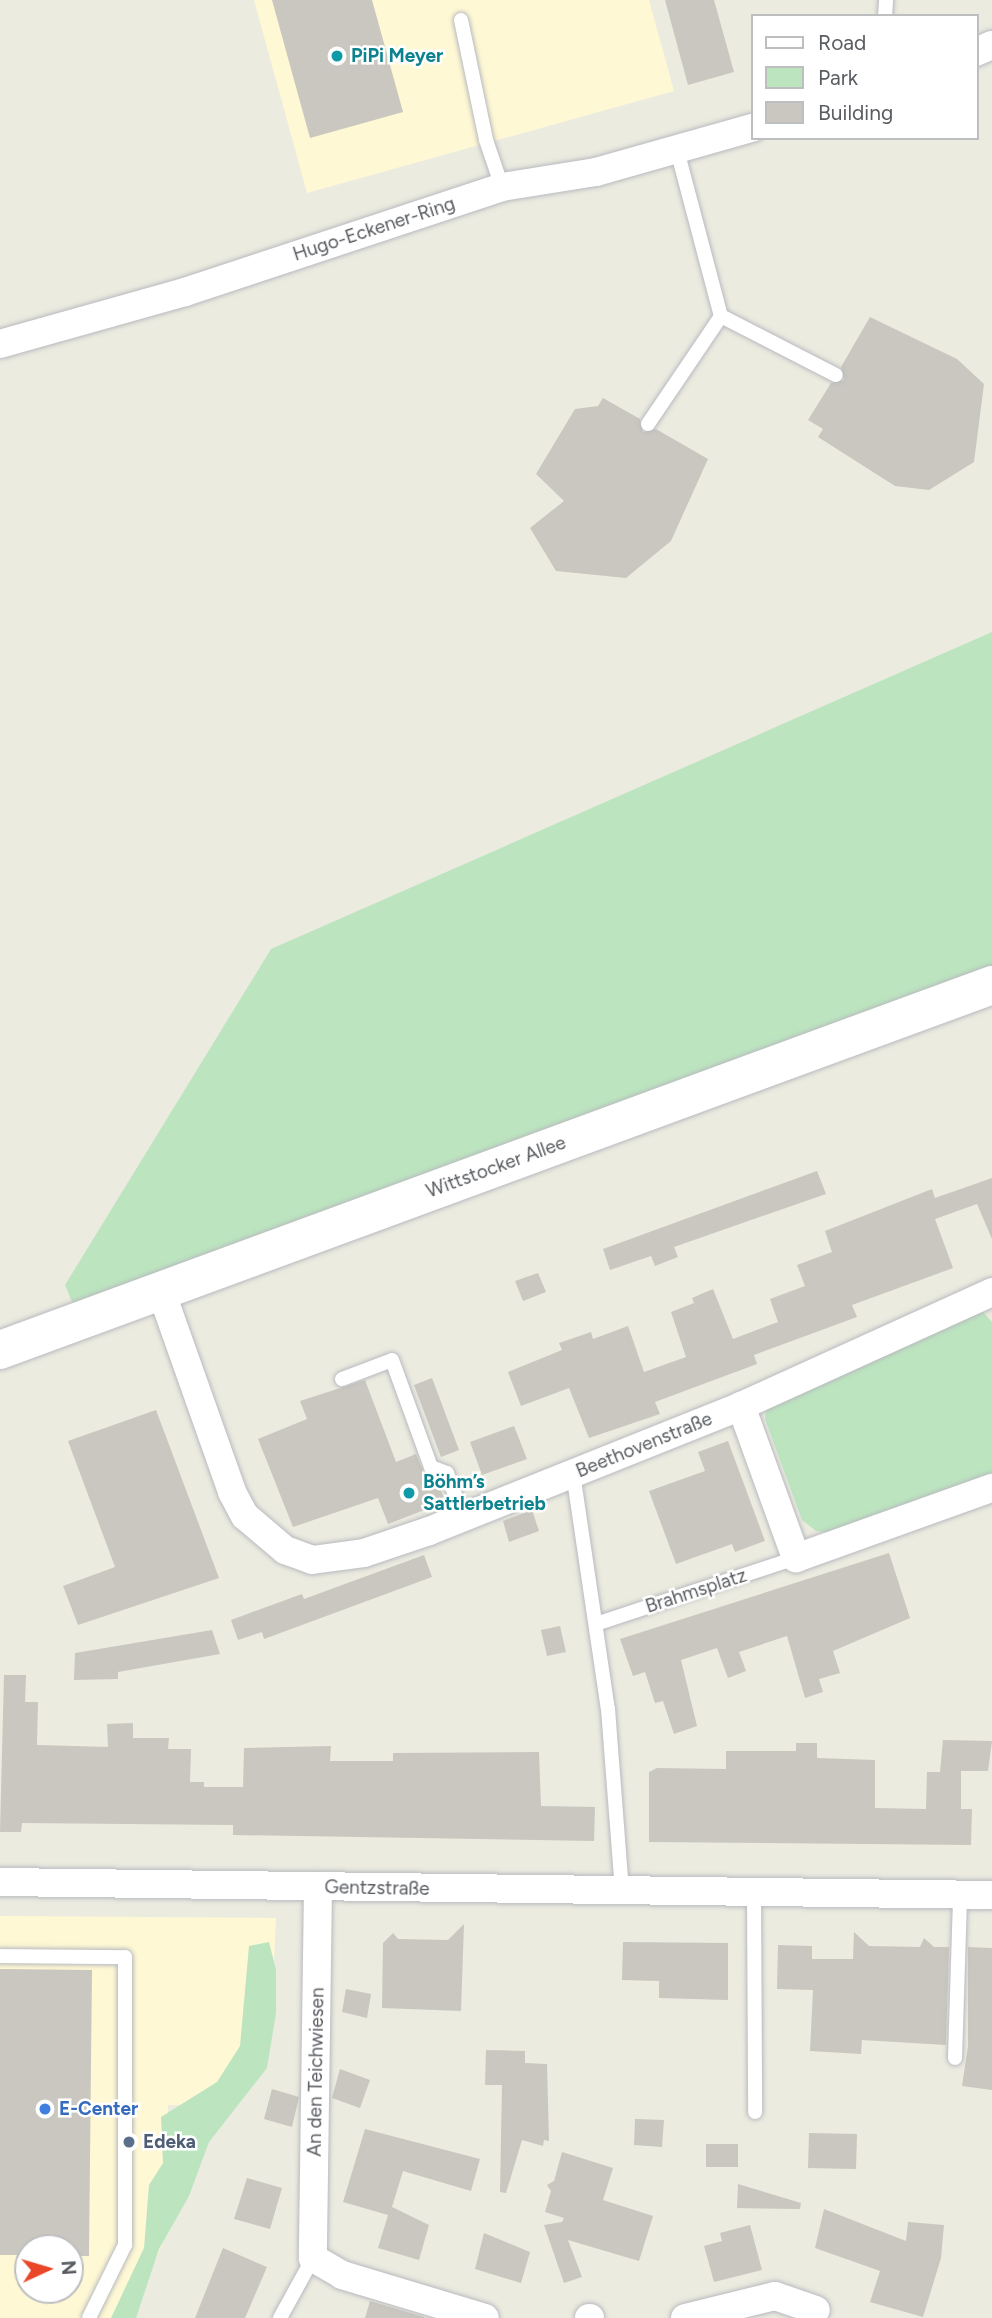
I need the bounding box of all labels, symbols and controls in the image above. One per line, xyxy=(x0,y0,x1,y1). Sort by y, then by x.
legend xyxy=(750,14,978,140)
text: Road xyxy=(818,30,866,55)
place label: PiPi Meyer xyxy=(351,45,443,67)
marker: PiPi Meyer xyxy=(329,48,345,64)
text: Park xyxy=(818,65,858,90)
text: Building xyxy=(818,100,893,125)
street label: Hugo-Eckener-Ring xyxy=(290,192,458,266)
street label: Wittstocker Allee xyxy=(423,1131,569,1203)
street label: Beethovenstraße xyxy=(573,1407,715,1483)
place label: Böhm’s Sattlerbetrieb xyxy=(423,1471,546,1515)
marker: Böhm’s Sattlerbetrieb xyxy=(401,1485,417,1501)
street label: Brahmsplatz xyxy=(643,1564,749,1618)
street label: Gentzstraße xyxy=(324,1876,430,1900)
street label: An den Teichwiesen xyxy=(303,1987,329,2157)
place label: E-Center xyxy=(59,2098,138,2120)
marker: E-Center xyxy=(37,2101,53,2117)
place label: Edeka xyxy=(143,2131,196,2153)
marker: Edeka xyxy=(121,2134,137,2150)
north arrow xyxy=(14,2234,84,2304)
text: N xyxy=(56,2260,80,2276)

